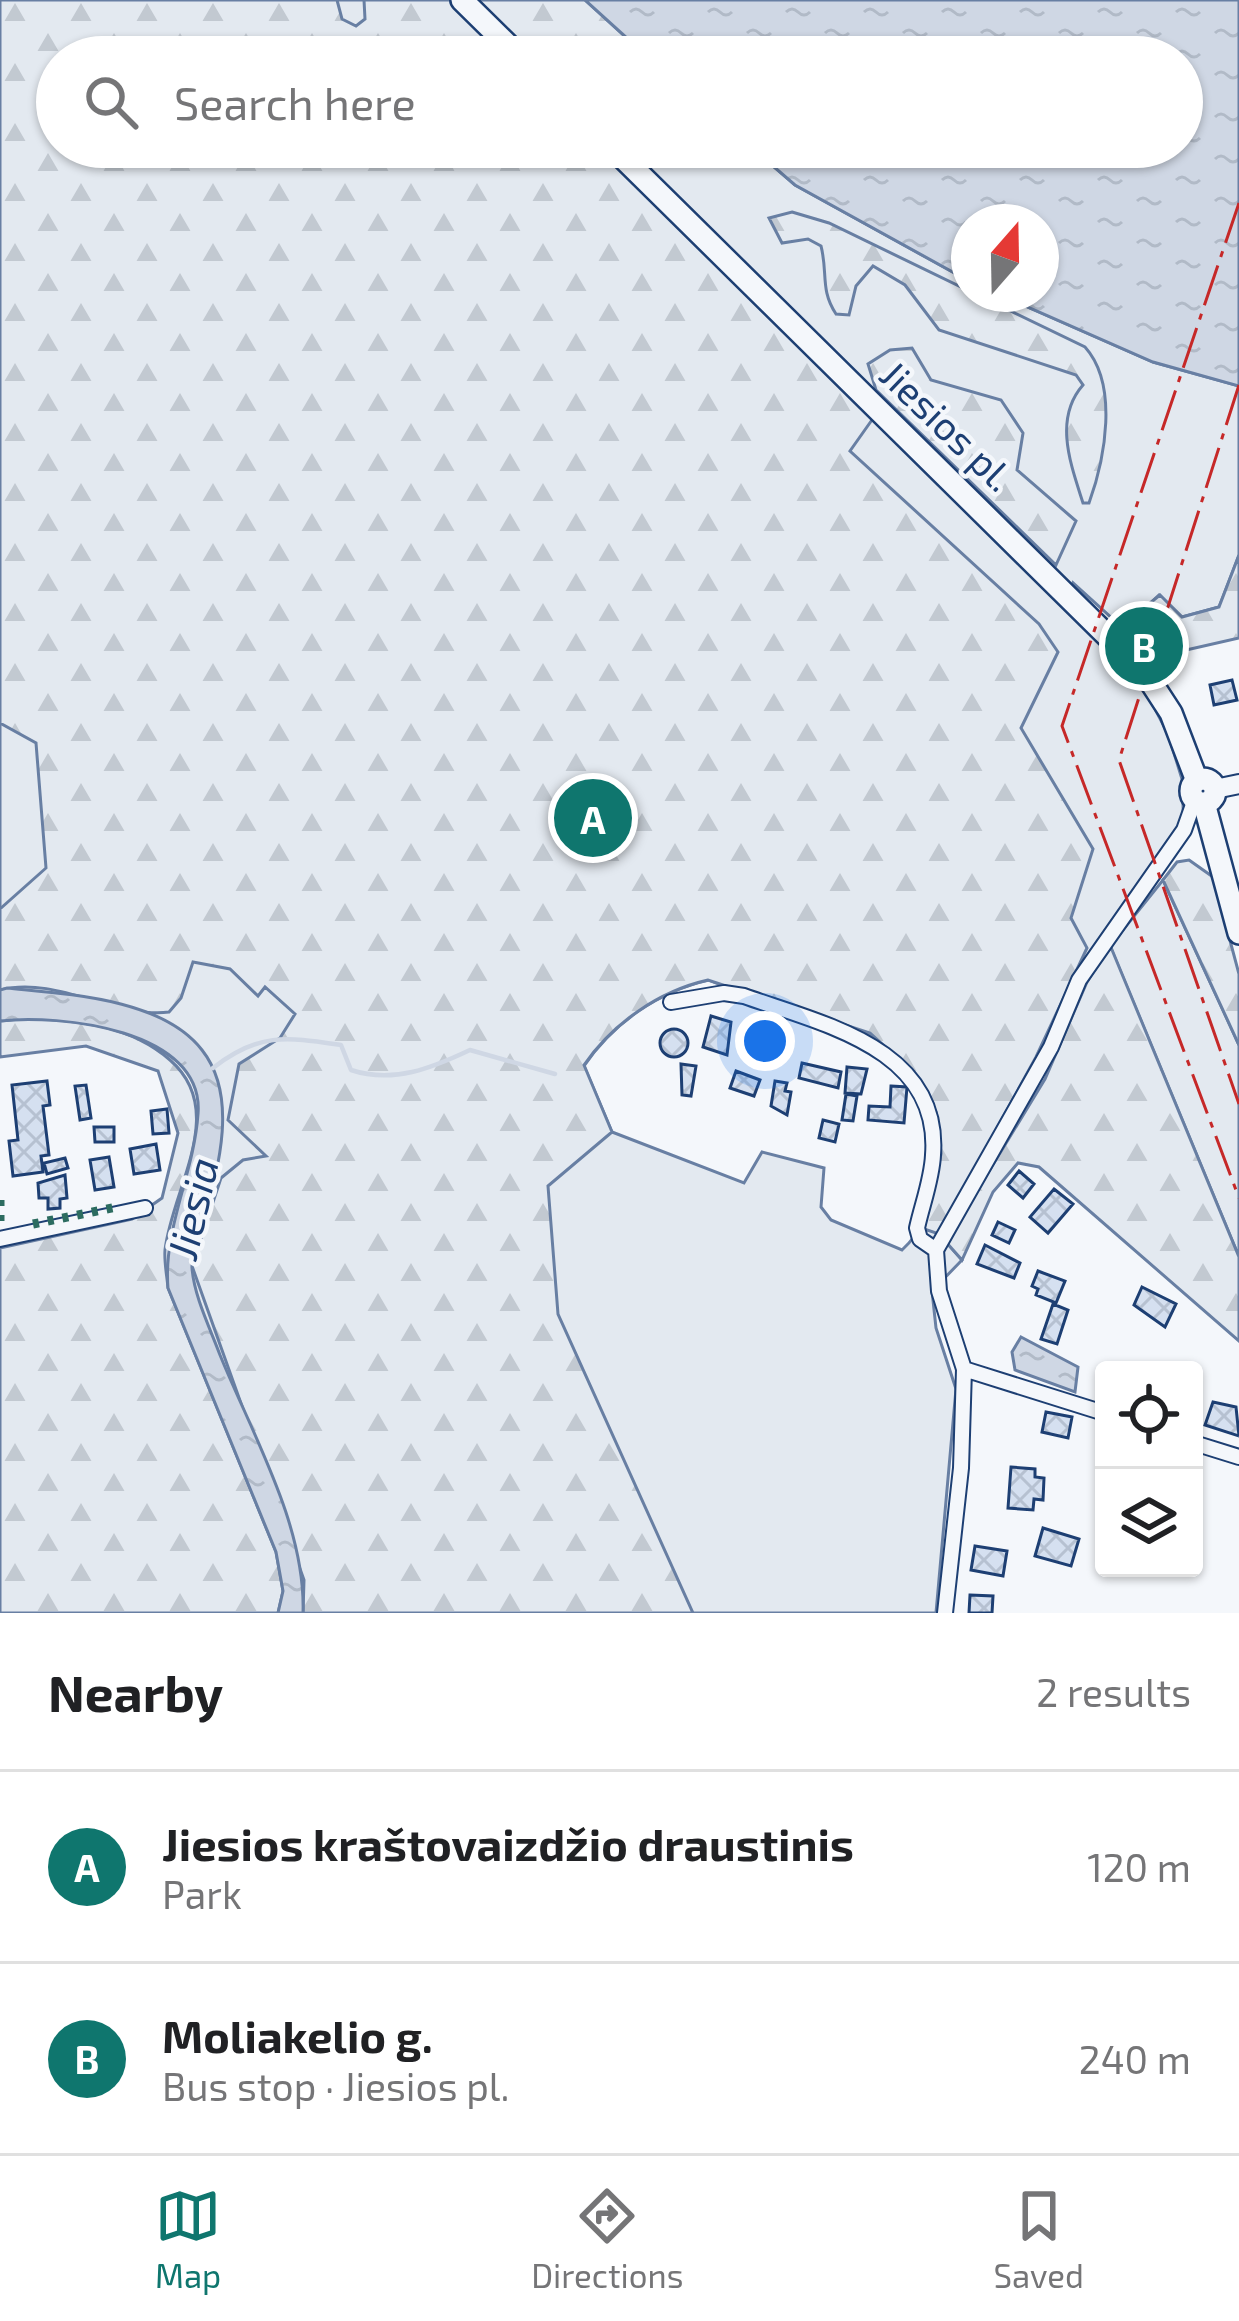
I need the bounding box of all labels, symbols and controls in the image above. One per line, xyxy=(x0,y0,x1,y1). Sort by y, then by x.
search box xyxy=(36,36,1203,168)
icon: search xyxy=(78,69,144,135)
text: Search here xyxy=(174,75,416,129)
north arrow xyxy=(951,204,1059,312)
street label: Jiesios pl. xyxy=(872,350,1024,500)
pin: B xyxy=(1105,601,1183,691)
pin: A xyxy=(554,773,632,863)
your location xyxy=(735,1011,795,1071)
water label: Jiesia xyxy=(155,1152,227,1265)
map controls xyxy=(1095,1361,1203,1577)
button: locate xyxy=(1095,1361,1203,1469)
button: layers xyxy=(1095,1469,1203,1577)
text: Nearby xyxy=(48,1661,223,1722)
text: 2 results xyxy=(1036,1668,1191,1715)
text: Jiesios kraštovaizdžio draustinis xyxy=(162,1816,854,1870)
text: A xyxy=(74,1843,100,1890)
text: 120 m xyxy=(1087,1843,1191,1890)
text: Park xyxy=(162,1870,242,1917)
text: Moliakelio g. xyxy=(162,2008,433,2062)
text: B xyxy=(75,2035,99,2082)
text: 240 m xyxy=(1079,2035,1191,2082)
text: Bus stop · Jiesios pl. xyxy=(162,2062,509,2109)
tab: Map xyxy=(155,2183,221,2295)
tab: Directions xyxy=(531,2183,683,2295)
tab: Saved xyxy=(993,2183,1084,2295)

